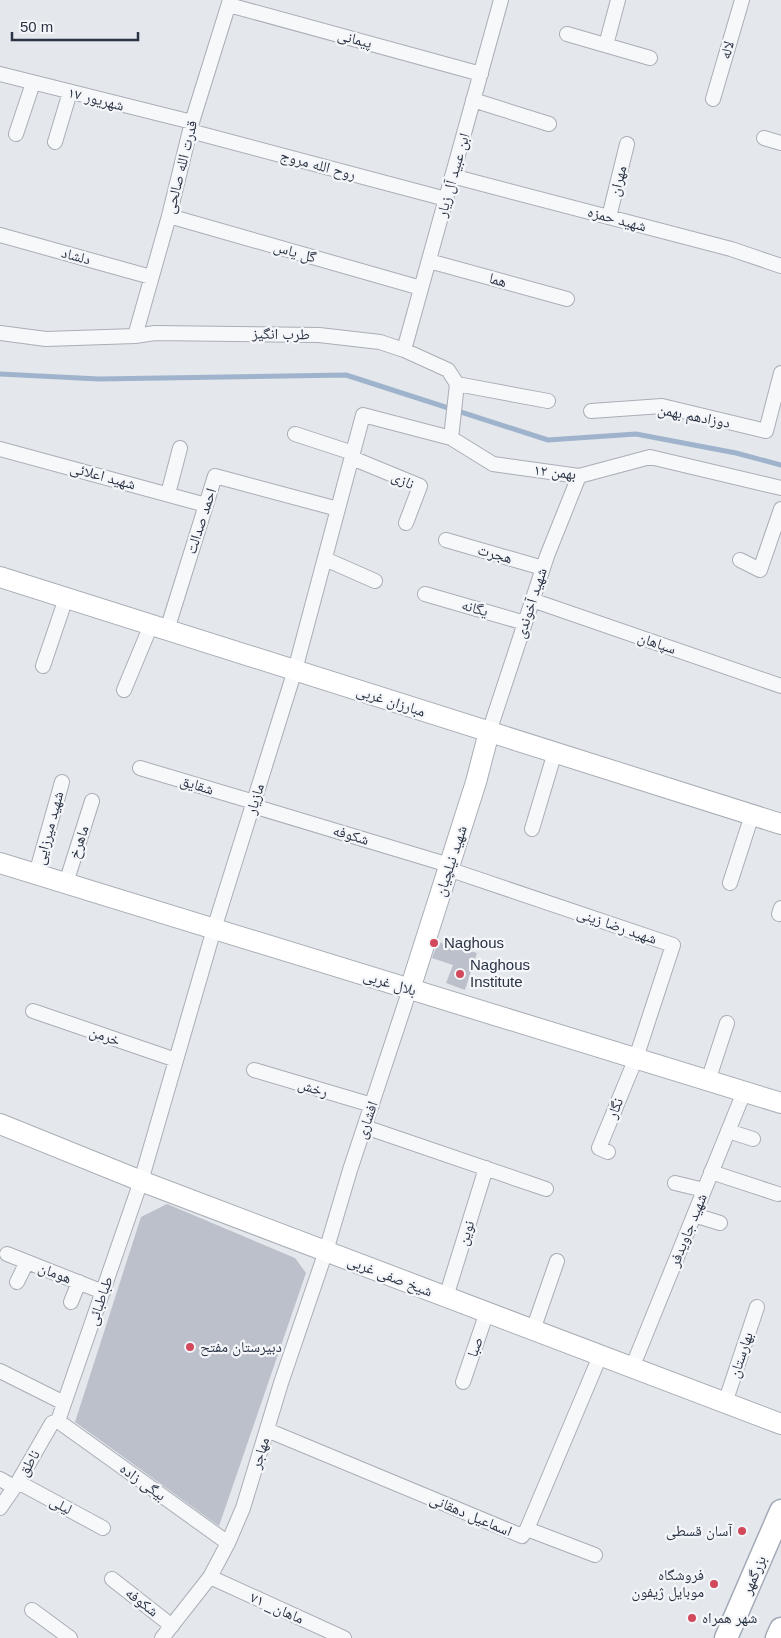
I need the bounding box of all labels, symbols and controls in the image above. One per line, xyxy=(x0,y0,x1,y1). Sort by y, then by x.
scale bar xyxy=(12,10,139,42)
text: 50 m xyxy=(20,18,53,35)
street label: پیمانی xyxy=(336,26,374,53)
street label: لاله xyxy=(716,39,737,61)
street label: ۱۷ شهریور xyxy=(66,83,126,115)
street label: قدرت الله صالحی xyxy=(161,119,202,216)
street label: ابن عبید آل زیار xyxy=(432,131,475,220)
street label: روح الله مروج xyxy=(278,146,358,185)
street label: مهران xyxy=(606,164,631,198)
street label: شهید حمزه xyxy=(586,203,649,236)
street label: گل یاس xyxy=(271,237,319,268)
street label: دلشاد xyxy=(60,244,93,268)
street label: هما xyxy=(487,269,509,290)
street label: طرب انگیز xyxy=(251,324,310,344)
street label: دوزادهم بهمن xyxy=(656,400,732,433)
street label: شهید اعلائی xyxy=(68,459,138,494)
street label: ۱۲ بهمن xyxy=(533,461,577,484)
street label: نازی xyxy=(388,467,417,494)
street label: احمد صدالت xyxy=(182,486,219,556)
street label: هجرت xyxy=(476,540,514,568)
street label: شهید آخوندی xyxy=(511,565,552,641)
street label: یگانه xyxy=(460,596,491,620)
street label: سپاهان xyxy=(635,628,679,659)
street label: مبارزان غربی xyxy=(354,681,428,722)
street label: شقایق xyxy=(178,771,216,800)
street label: مازیار xyxy=(242,781,268,817)
street label: شهید میرزایی xyxy=(31,789,68,867)
street label: شکوفه xyxy=(331,821,371,849)
street label: ماهرخ xyxy=(65,823,94,861)
street label: شهید نیلچیان xyxy=(431,823,472,899)
street label: شهید رضا زینی xyxy=(574,904,659,949)
place label: Naghous xyxy=(444,934,504,951)
marker: Naghous xyxy=(428,937,440,949)
place label: Naghous Institute xyxy=(470,956,530,990)
street label: بلال غربی xyxy=(361,966,419,1001)
marker: Naghous Institute xyxy=(454,968,466,980)
street label: خرمن xyxy=(87,1022,123,1051)
street label: رخش xyxy=(295,1075,330,1102)
street label: نگار xyxy=(602,1095,627,1122)
street label: افشاری xyxy=(352,1099,383,1142)
street label: شهید جاویدفر xyxy=(665,1191,711,1270)
street label: نوین xyxy=(454,1218,479,1248)
street label: شیخ صفی غربی xyxy=(345,1252,435,1301)
street label: هومان xyxy=(36,1258,74,1288)
street label: طباطبائی xyxy=(83,1274,118,1328)
street label: بهارستان xyxy=(725,1330,758,1381)
street label: صبا xyxy=(463,1335,486,1359)
place label: دبیرستان مفتح xyxy=(200,1338,282,1357)
marker: دبیرستان مفتح xyxy=(184,1341,196,1353)
street label: مهاجر xyxy=(246,1435,273,1472)
street label: ناطق xyxy=(14,1447,45,1480)
street label: بیگی زاده xyxy=(116,1459,170,1506)
street label: اسماعیل دهقانی xyxy=(427,1490,515,1541)
street label: لیلی xyxy=(46,1492,75,1519)
place label: آسان قسطی xyxy=(666,1522,733,1541)
marker: آسان قسطی xyxy=(736,1525,748,1537)
street label: بزرگمهر xyxy=(737,1553,770,1598)
place label: فروشگاه موبایل ژیفون xyxy=(631,1566,704,1602)
marker: فروشگاه موبایل ژیفون xyxy=(708,1578,720,1590)
street label: شکوفه xyxy=(122,1584,162,1621)
street label: ۷۱ _ماهان xyxy=(247,1588,307,1629)
place label: شهر همراه xyxy=(702,1609,758,1627)
marker: شهر همراه xyxy=(686,1612,698,1624)

